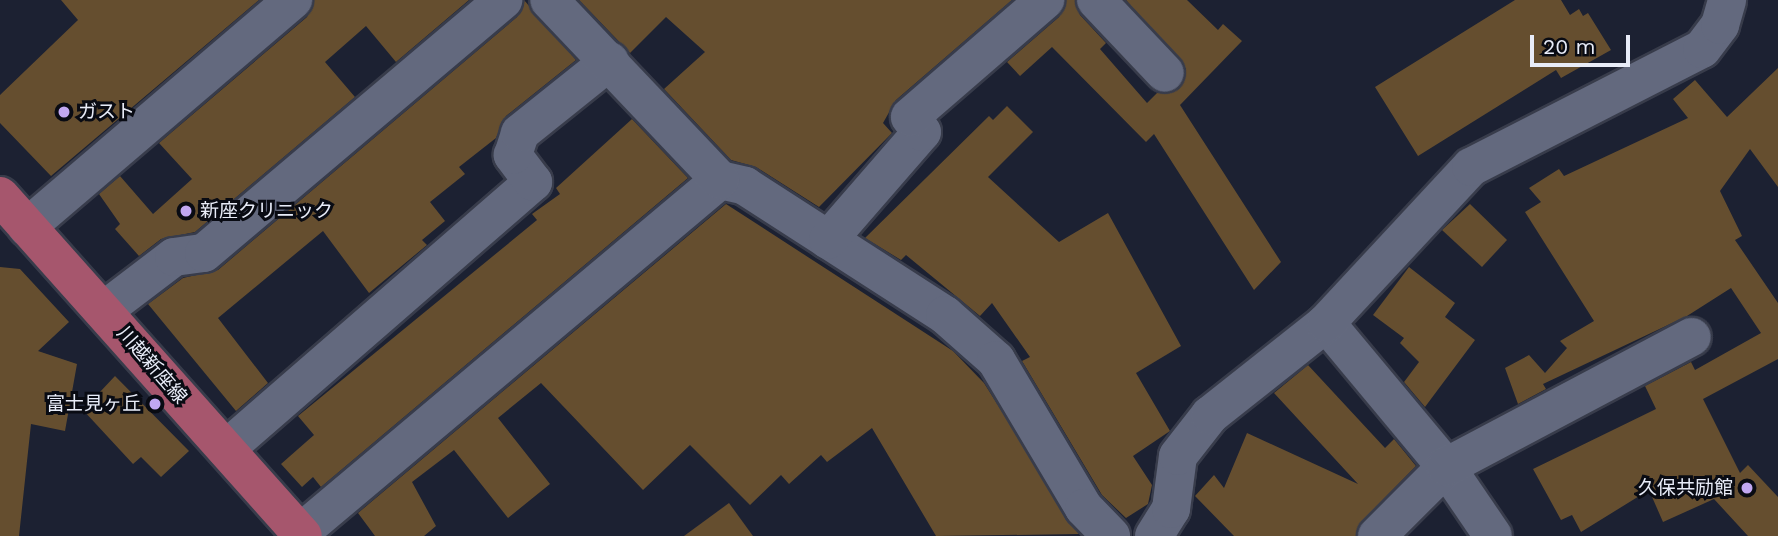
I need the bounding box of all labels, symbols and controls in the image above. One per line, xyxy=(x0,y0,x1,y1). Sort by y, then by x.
scale bar xyxy=(1533,21,1633,65)
text: 20 m xyxy=(1543,34,1595,59)
place label: ガスト xyxy=(78,101,135,123)
marker: ガスト xyxy=(56,104,72,120)
place label: 新座クリニック xyxy=(200,200,333,222)
marker: 新座クリニック xyxy=(178,203,194,219)
street label: 川越新座線 xyxy=(112,322,192,408)
place label: 富士見ヶ丘 xyxy=(46,393,141,415)
marker: 富士見ヶ丘 xyxy=(147,396,163,412)
place label: 久保共励館 xyxy=(1638,477,1733,499)
marker: 久保共励館 xyxy=(1739,480,1755,496)

